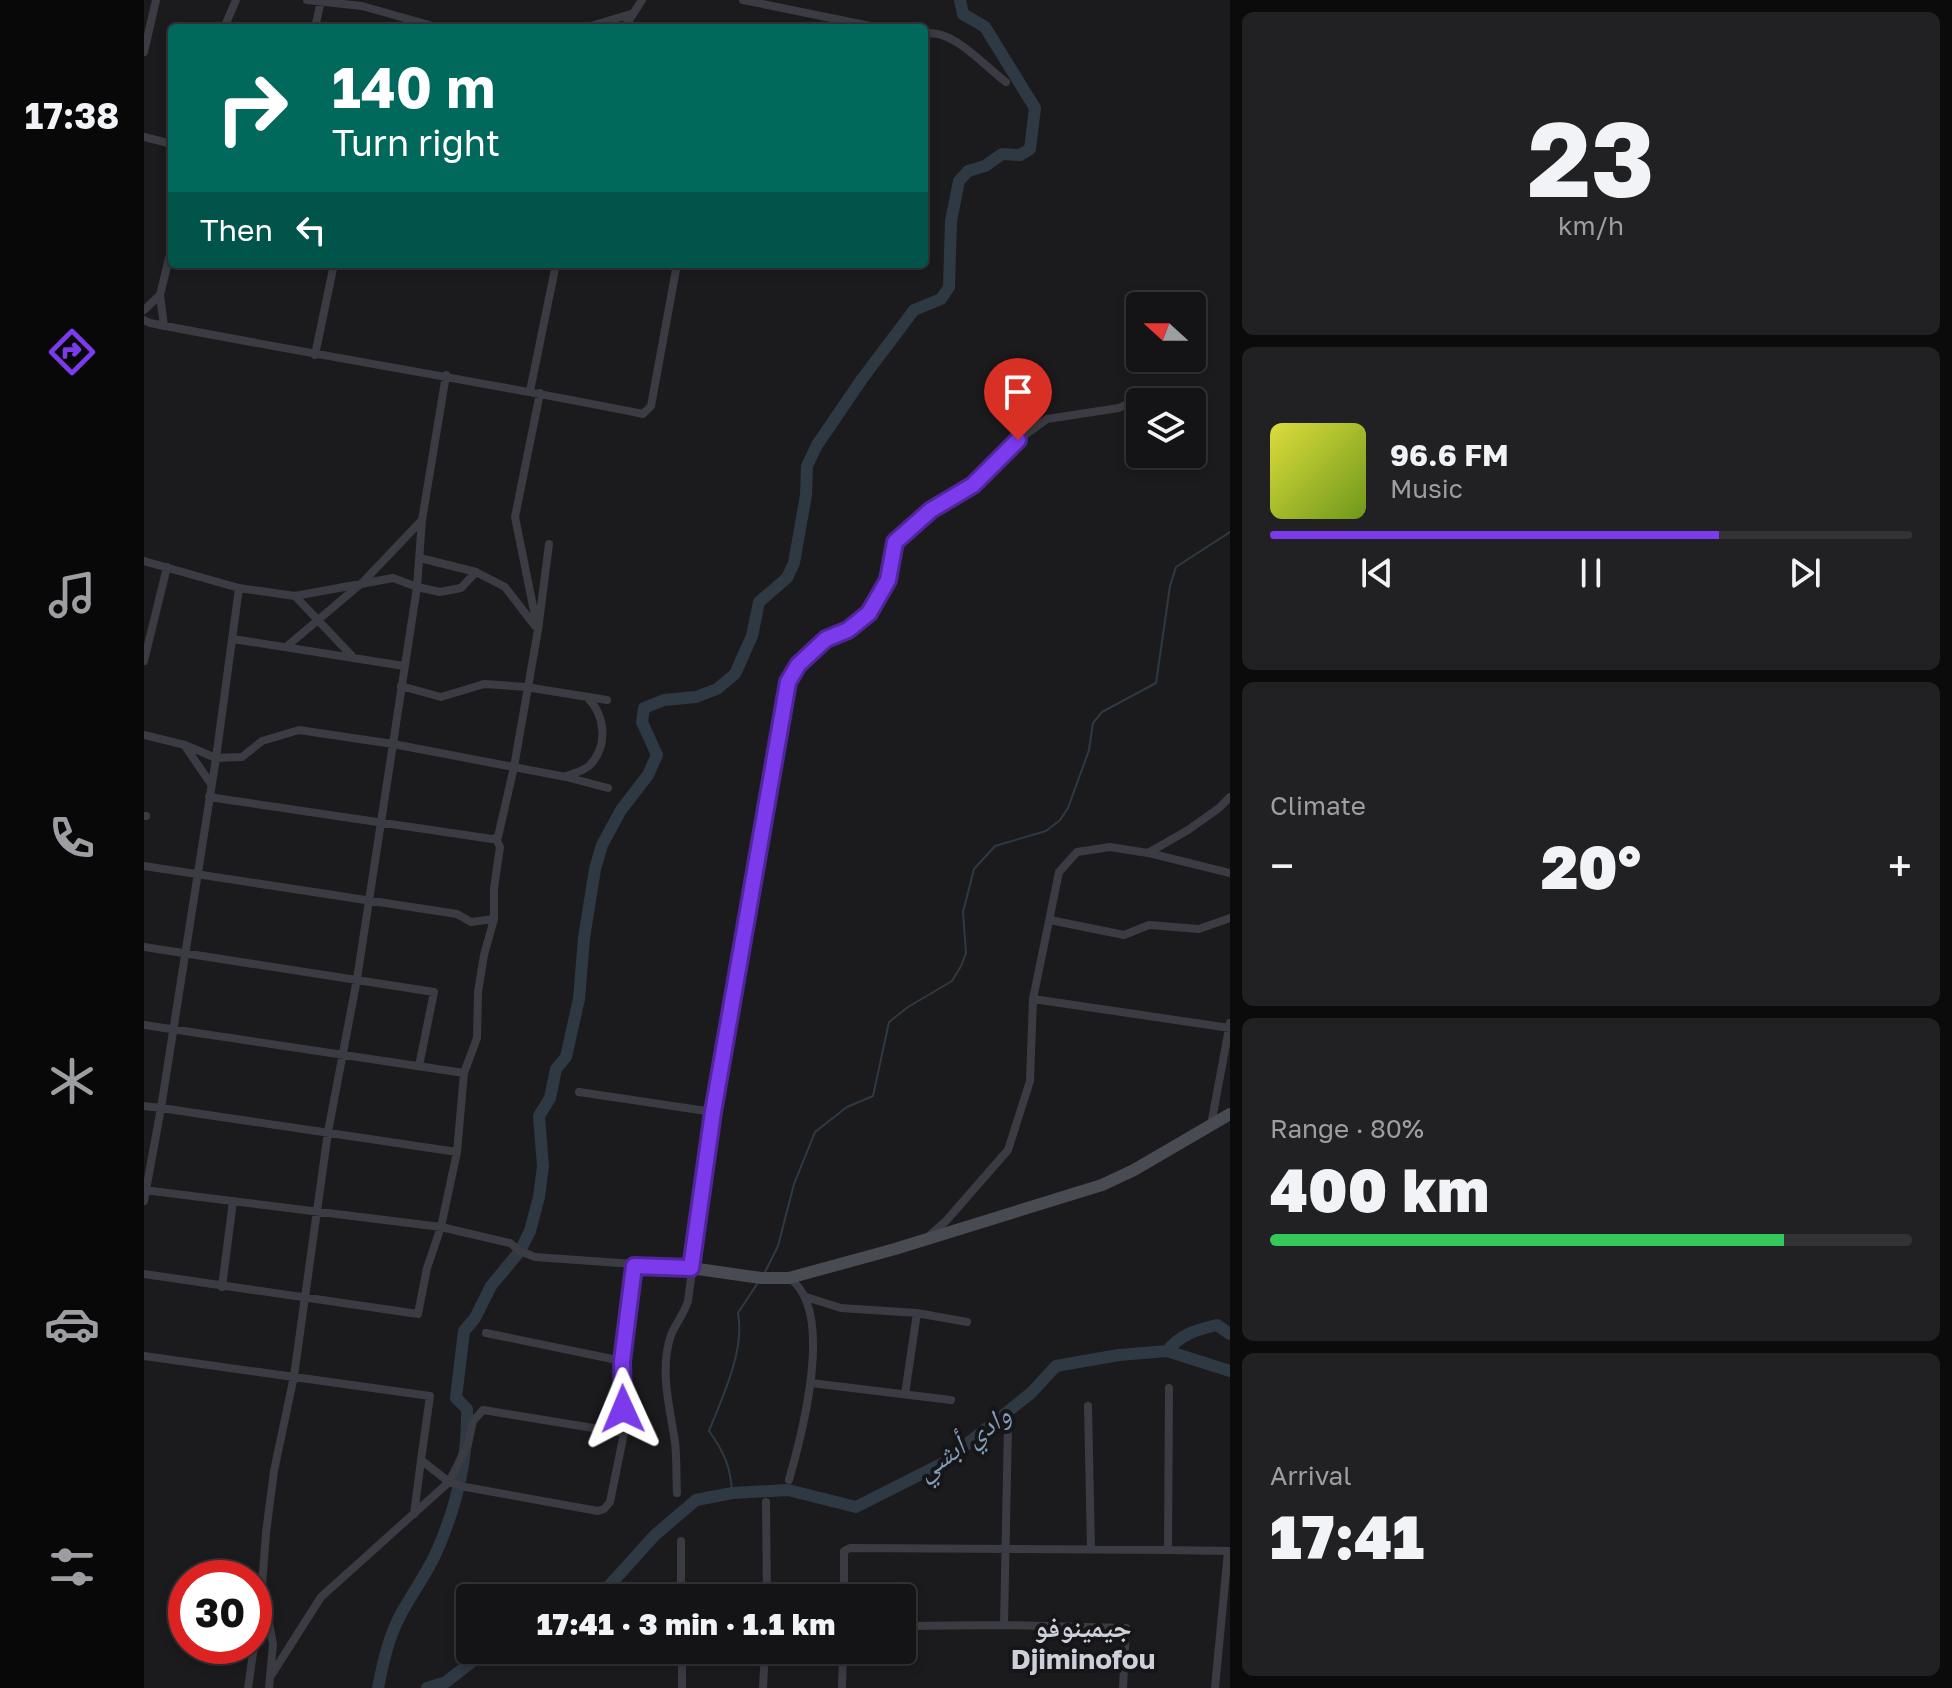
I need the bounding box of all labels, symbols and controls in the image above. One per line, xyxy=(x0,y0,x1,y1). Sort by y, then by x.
text: 140 m xyxy=(332,53,495,120)
icon: right xyxy=(200,56,304,160)
text: 17:38 xyxy=(25,94,119,137)
text: 23 xyxy=(1528,95,1654,220)
text: Turn right xyxy=(332,121,500,164)
icon: left xyxy=(289,208,333,252)
text: km/h xyxy=(1558,210,1624,241)
text: Then xyxy=(200,212,273,248)
north arrow xyxy=(1126,292,1206,372)
map controls xyxy=(1126,292,1206,468)
icon: directions xyxy=(44,324,100,380)
pin xyxy=(984,358,1052,440)
icon: arrive xyxy=(996,370,1040,414)
button: layers xyxy=(1126,388,1206,468)
text: 96.6 FM xyxy=(1390,437,1509,473)
text: Music xyxy=(1390,473,1463,504)
icon: previous xyxy=(1355,551,1399,595)
icon: pause xyxy=(1569,551,1613,595)
icon: next xyxy=(1783,551,1827,595)
icon: music xyxy=(44,567,100,623)
text: Climate xyxy=(1270,790,1366,821)
icon: phone xyxy=(44,810,100,866)
text: 20° xyxy=(1541,830,1641,902)
text: − xyxy=(1270,839,1294,892)
text: + xyxy=(1888,839,1912,892)
icon: climate xyxy=(44,1053,100,1109)
text: Range · 80% xyxy=(1270,1113,1424,1144)
text: 400 km xyxy=(1270,1153,1489,1225)
icon: car xyxy=(44,1296,100,1352)
position arrow xyxy=(581,1367,665,1451)
water label: وادي أبشي xyxy=(909,1397,1020,1492)
text: Arrival xyxy=(1270,1460,1351,1491)
text: 17:41 xyxy=(1270,1500,1424,1572)
icon: filters xyxy=(44,1539,100,1595)
speed limit sign: 30 xyxy=(168,1560,272,1664)
text: 17:41 · 3 min · 1.1 km xyxy=(537,1606,835,1642)
district label: جيمينوفو Djiminofou xyxy=(1011,1610,1155,1675)

